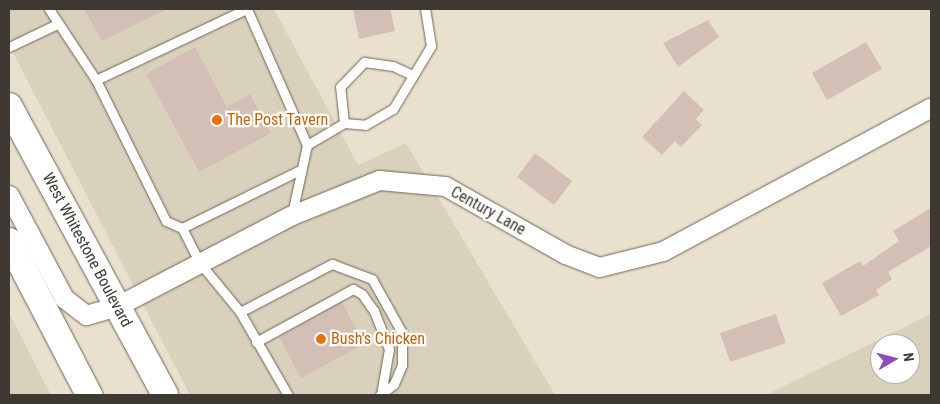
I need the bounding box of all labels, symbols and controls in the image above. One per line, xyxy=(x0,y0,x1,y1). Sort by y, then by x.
place label: The Post Tavern xyxy=(227,110,329,130)
marker: The Post Tavern xyxy=(211,114,223,126)
street label: West Whitestone Boulevard xyxy=(38,169,136,331)
street label: Century Lane xyxy=(447,183,529,239)
place label: Bush's Chicken xyxy=(331,329,425,349)
marker: Bush's Chicken xyxy=(315,333,327,345)
north arrow xyxy=(870,334,920,384)
text: N xyxy=(900,352,917,362)

